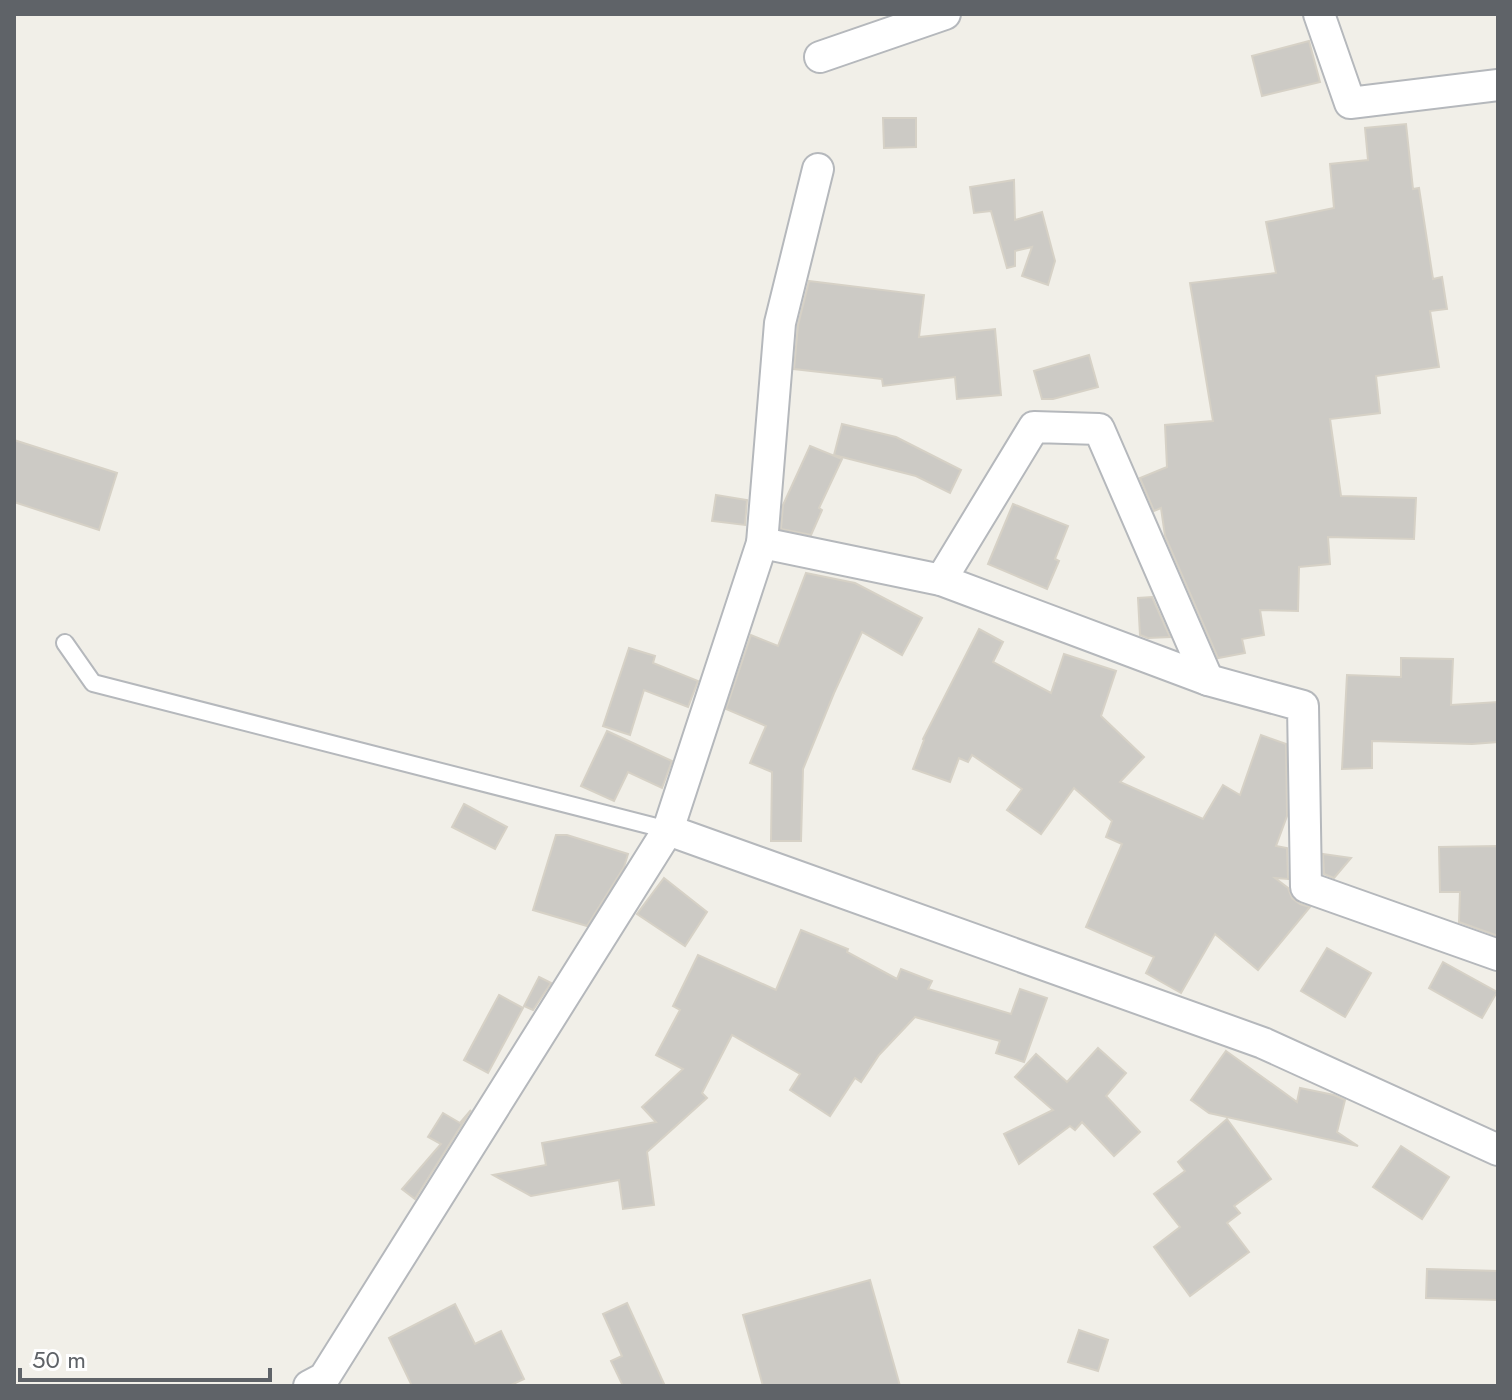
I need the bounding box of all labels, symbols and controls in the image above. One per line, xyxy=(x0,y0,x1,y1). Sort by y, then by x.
scale bar xyxy=(20,1332,270,1382)
text: 50 m xyxy=(32,1342,86,1377)

